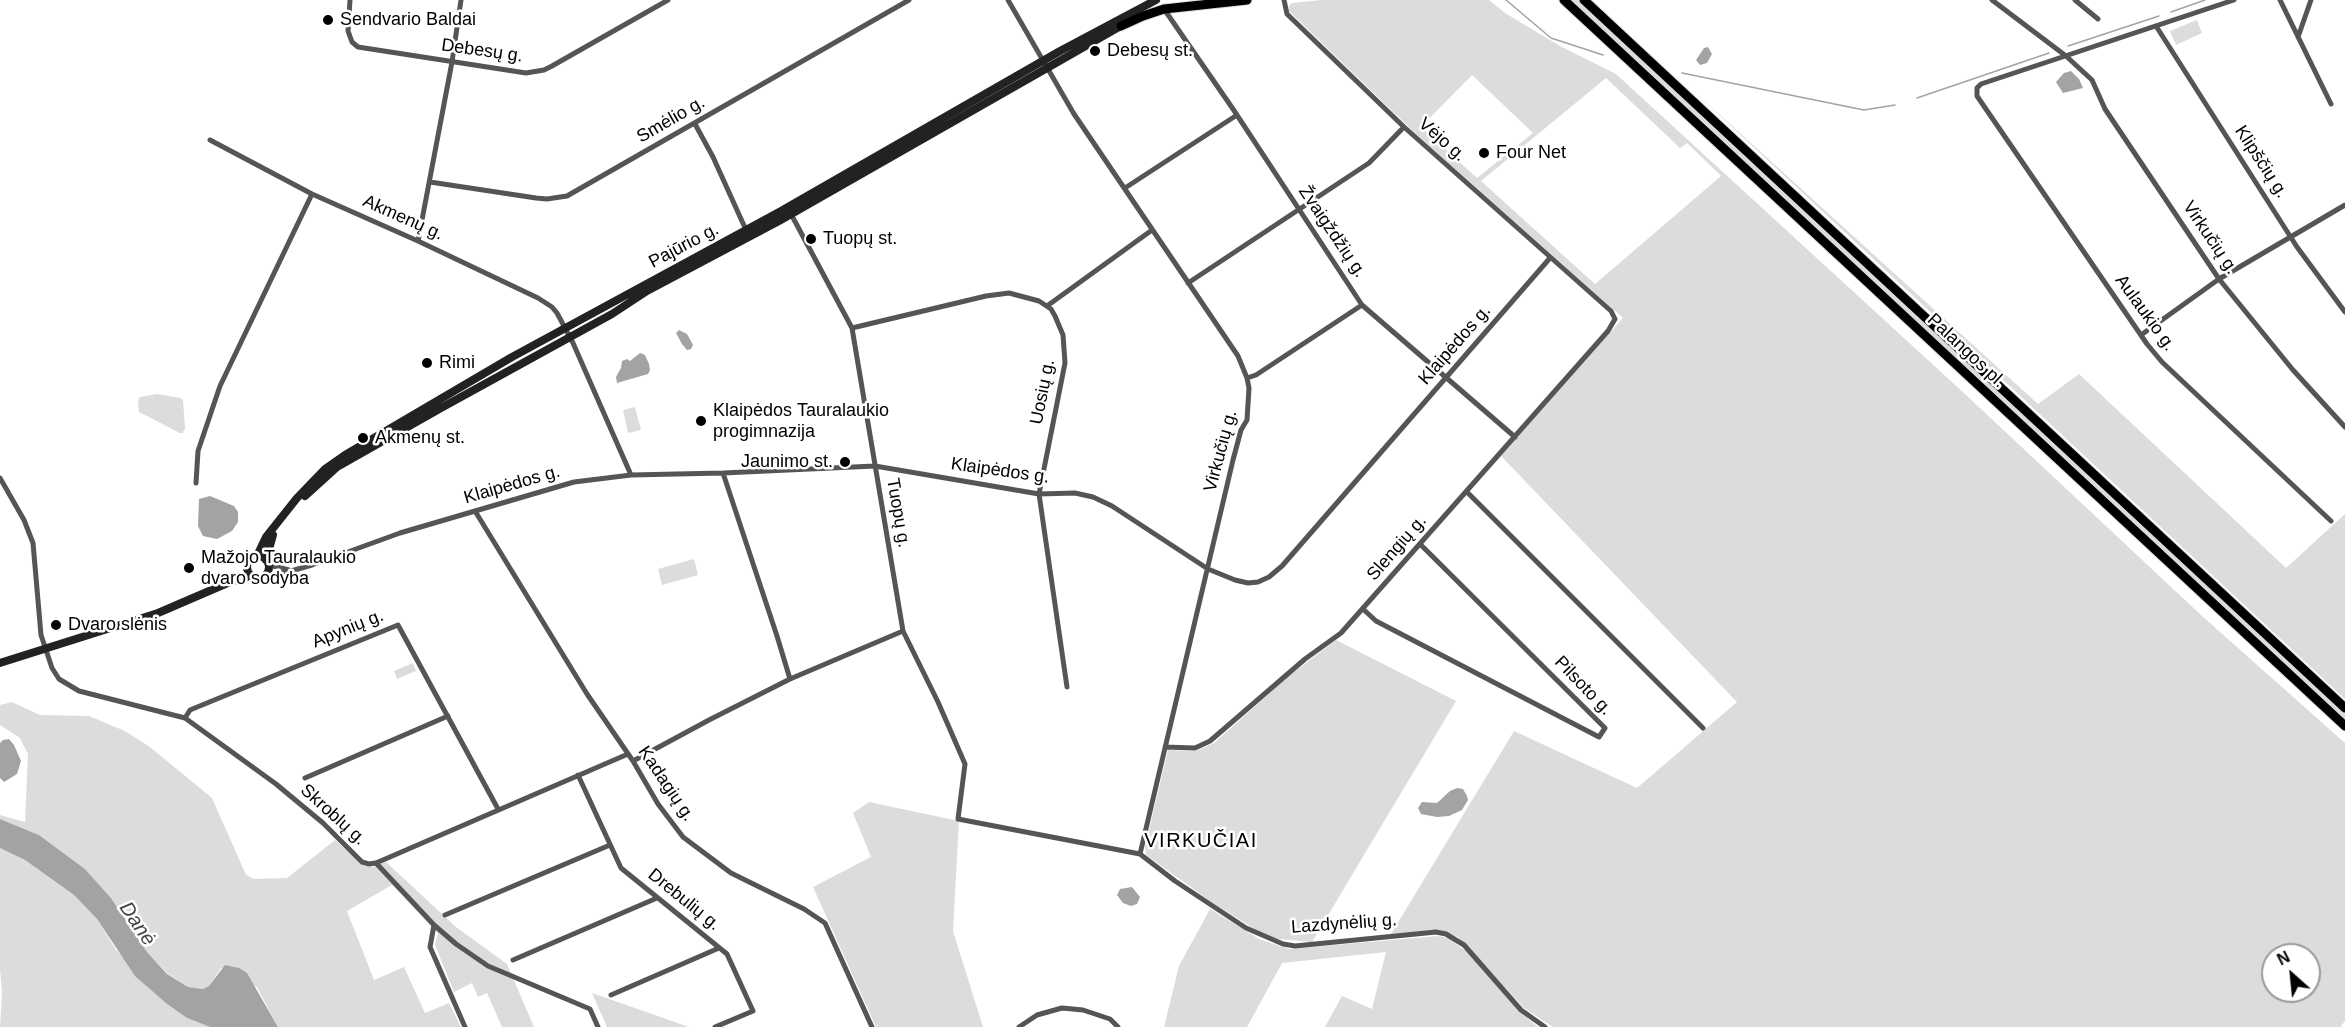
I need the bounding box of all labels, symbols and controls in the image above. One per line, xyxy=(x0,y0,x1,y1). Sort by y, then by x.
place label: Sendvario Baldai xyxy=(340,9,476,31)
marker: Sendvario Baldai xyxy=(321,13,335,27)
street label: Debesų g. xyxy=(440,35,524,67)
place label: Debesų st. xyxy=(1107,40,1193,62)
marker: Debesų st. xyxy=(1088,44,1102,58)
street label: Smėlio g. xyxy=(633,92,709,148)
street label: Vėjo g. xyxy=(1414,113,1470,167)
street label: Klipščių g. xyxy=(2230,122,2292,202)
place label: Four Net xyxy=(1496,142,1566,164)
marker: Four Net xyxy=(1477,146,1491,160)
street label: Žvaigždžių g. xyxy=(1293,182,1371,282)
street label: Akmenų g. xyxy=(359,191,447,245)
street label: Virkučių g. xyxy=(2178,197,2242,279)
street label: Pajūrio g. xyxy=(645,219,723,273)
place label: Tuopų st. xyxy=(823,228,897,250)
marker: Tuopų st. xyxy=(804,232,818,246)
street label: Aulaukio g. xyxy=(2110,271,2180,355)
street label: Klaipėdos g. xyxy=(1414,301,1496,389)
street label: Palangos pl. xyxy=(1922,309,2010,393)
place label: Rimi xyxy=(439,352,475,374)
marker: Rimi xyxy=(420,356,434,370)
street label: Uosių g. xyxy=(1026,358,1060,426)
place label: Klaipėdos Tauralaukio progimnazija xyxy=(713,400,889,442)
street label: Virkučių g. xyxy=(1200,408,1242,494)
marker: Klaipėdos Tauralaukio progimnazija xyxy=(694,414,708,428)
place label: Akmenų st. xyxy=(375,427,465,449)
marker: Akmenų st. xyxy=(356,431,370,445)
place label: Jaunimo st. xyxy=(741,451,833,473)
street label: Klaipėdos g. xyxy=(949,453,1051,489)
marker: Jaunimo st. xyxy=(838,455,852,469)
street label: Klaipėdos g. xyxy=(461,461,563,509)
street label: Tuopų g. xyxy=(881,476,915,550)
street label: Slengių g. xyxy=(1363,511,1431,585)
place label: Mažojo Tauralaukio dvaro sodyba xyxy=(201,547,356,590)
marker: Mažojo Tauralaukio dvaro sodyba xyxy=(182,561,196,575)
street label: Apynių g. xyxy=(309,605,387,653)
place label: Dvaro slėnis xyxy=(68,614,167,636)
marker: Dvaro slėnis xyxy=(49,618,63,632)
street label: Pilsoto g. xyxy=(1550,652,1616,720)
street label: Kadagių g. xyxy=(633,742,699,826)
street label: Skroblų g. xyxy=(296,780,370,850)
district label: VIRKUČIAI xyxy=(1144,829,1258,853)
street label: Drebulių g. xyxy=(643,864,725,936)
water label: Danė xyxy=(114,897,160,951)
street label: Lazdynėlių g. xyxy=(1290,910,1398,938)
north arrow xyxy=(2261,943,2321,1003)
text: N xyxy=(2274,948,2293,968)

